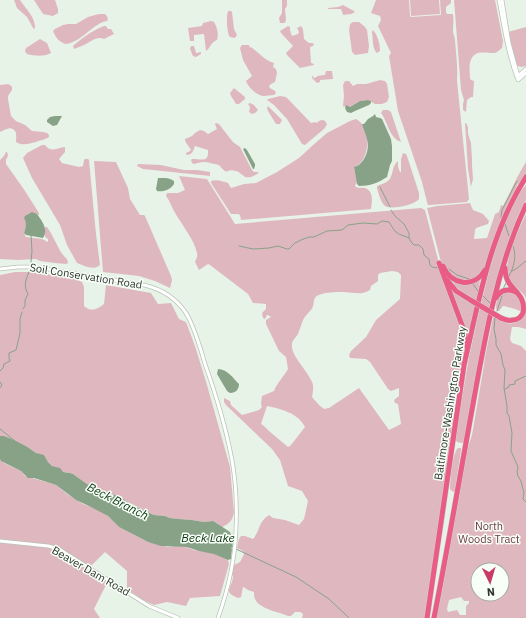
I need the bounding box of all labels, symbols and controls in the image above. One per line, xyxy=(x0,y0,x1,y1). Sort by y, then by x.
street label: Soil Conservation Road xyxy=(29,260,143,292)
street label: Baltimore-Washington Parkway xyxy=(431,325,469,481)
water label: Beck Branch xyxy=(85,479,151,523)
park label: North Woods Tract xyxy=(458,519,520,546)
water label: Beck Lake xyxy=(181,530,235,545)
street label: Beaver Dam Road xyxy=(50,543,132,599)
north arrow xyxy=(470,562,510,602)
text: N xyxy=(486,585,495,599)

